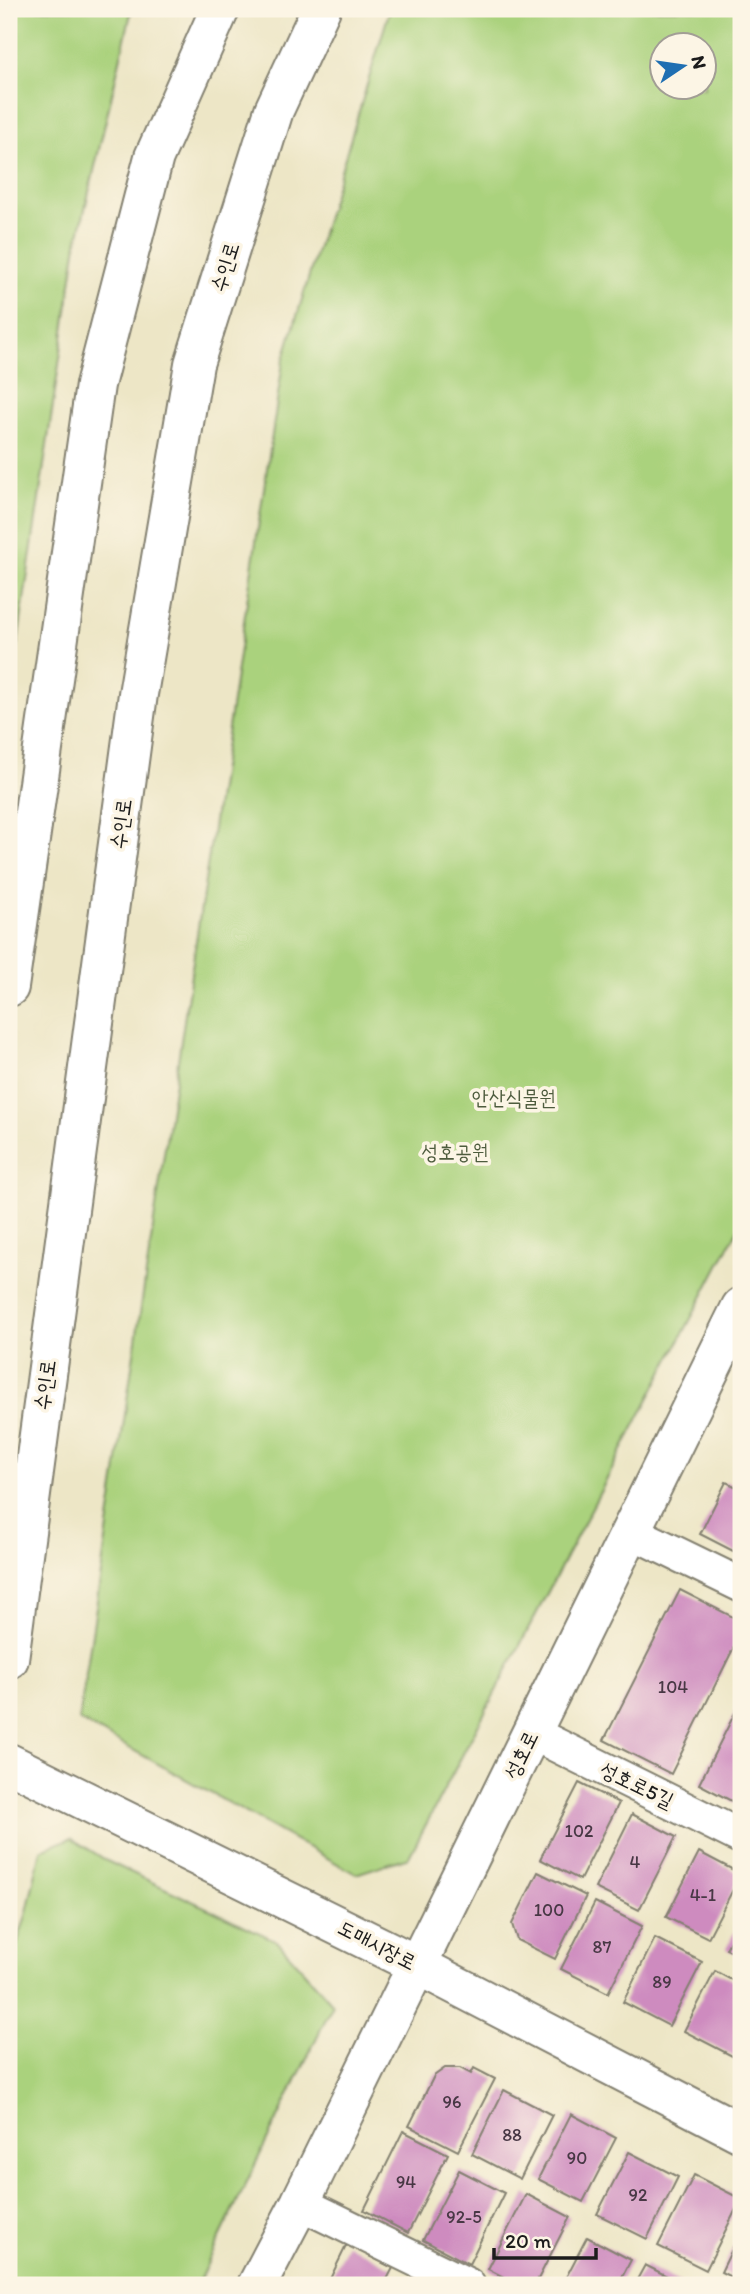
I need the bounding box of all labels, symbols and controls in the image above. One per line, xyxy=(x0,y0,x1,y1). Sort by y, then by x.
north arrow xyxy=(648,32,718,102)
text: N xyxy=(686,53,712,71)
street label: 수인로 xyxy=(205,239,244,295)
street label: 수인로 xyxy=(105,797,136,851)
park label: 안산식물원 xyxy=(472,1085,556,1110)
park label: 성호공원 xyxy=(421,1139,489,1164)
street label: 수인로 xyxy=(29,1358,60,1412)
house number: 104 xyxy=(658,1676,688,1698)
street label: 성호로 xyxy=(498,1727,543,1783)
street label: 성호로5길 xyxy=(596,1756,678,1813)
house number: 102 xyxy=(565,1820,594,1842)
house number: 4 xyxy=(630,1851,641,1873)
house number: 4-1 xyxy=(690,1884,716,1906)
house number: 100 xyxy=(534,1899,564,1921)
street label: 도매시장로 xyxy=(334,1914,421,1975)
house number: 87 xyxy=(593,1936,611,1958)
house number: 89 xyxy=(652,1971,672,1993)
house number: 96 xyxy=(443,2091,461,2113)
house number: 88 xyxy=(502,2124,522,2146)
house number: 90 xyxy=(567,2147,587,2169)
house number: 94 xyxy=(396,2171,416,2193)
house number: 92 xyxy=(629,2184,648,2206)
house number: 92-5 xyxy=(446,2206,482,2228)
scale bar xyxy=(494,2217,596,2261)
text: 20 m xyxy=(505,2228,552,2253)

